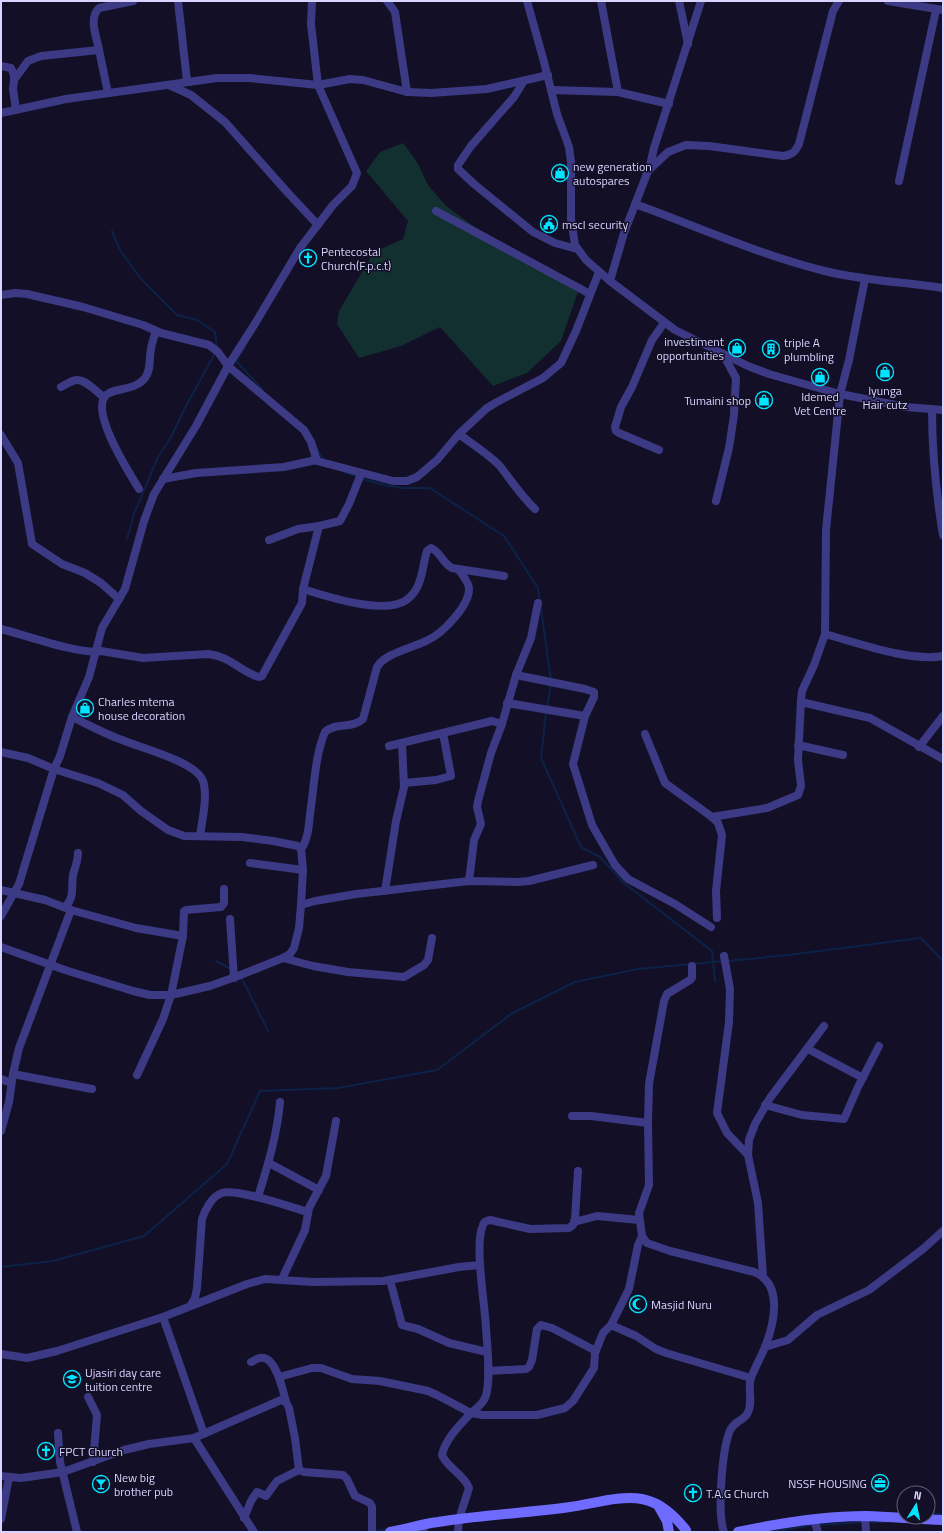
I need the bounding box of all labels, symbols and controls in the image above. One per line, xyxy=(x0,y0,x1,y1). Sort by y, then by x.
place label: new generation autospares xyxy=(573,157,652,190)
shop icon: new generation autospares xyxy=(550,163,570,183)
public building icon: mscl security xyxy=(539,214,559,234)
place label: mscl security xyxy=(562,215,628,234)
place label: Pentecostal Church(F.p.c.t) xyxy=(321,242,391,275)
church icon: Pentecostal Church(F.p.c.t) xyxy=(298,248,318,268)
place label: investiment opportunities xyxy=(656,332,725,365)
place label: triple A plumbling xyxy=(784,333,834,366)
shop icon: investiment opportunities xyxy=(727,338,747,358)
building icon: triple A plumbling xyxy=(761,339,781,359)
shop icon: Iyunga Hair cutz xyxy=(875,362,895,382)
shop icon: Idemed Vet Centre xyxy=(810,367,830,387)
place label: Iyunga Hair cutz xyxy=(863,381,907,414)
place label: Idemed Vet Centre xyxy=(794,387,846,420)
shop icon: Tumaini shop xyxy=(754,390,774,410)
place label: Tumaini shop xyxy=(684,391,751,410)
place label: Charles mtema house decoration xyxy=(98,692,185,725)
shop icon: Charles mtema house decoration xyxy=(75,698,95,718)
mosque icon: Masjid Nuru xyxy=(628,1294,648,1314)
place label: Masjid Nuru xyxy=(651,1295,712,1314)
place label: Ujasiri day care tuition centre xyxy=(85,1363,161,1396)
school or university icon: Ujasiri day care tuition centre xyxy=(62,1369,82,1389)
church icon: FPCT Church xyxy=(36,1441,56,1461)
place label: FPCT Church xyxy=(59,1442,123,1461)
place label: New big brother pub xyxy=(114,1468,173,1501)
office icon: NSSF HOUSING xyxy=(870,1473,890,1493)
bar icon: New big brother pub xyxy=(91,1474,111,1494)
place label: NSSF HOUSING xyxy=(788,1474,867,1493)
church icon: T.A.G Church xyxy=(683,1483,703,1503)
place label: T.A.G Church xyxy=(706,1484,769,1503)
north arrow xyxy=(896,1485,936,1525)
text: N xyxy=(913,1487,923,1504)

